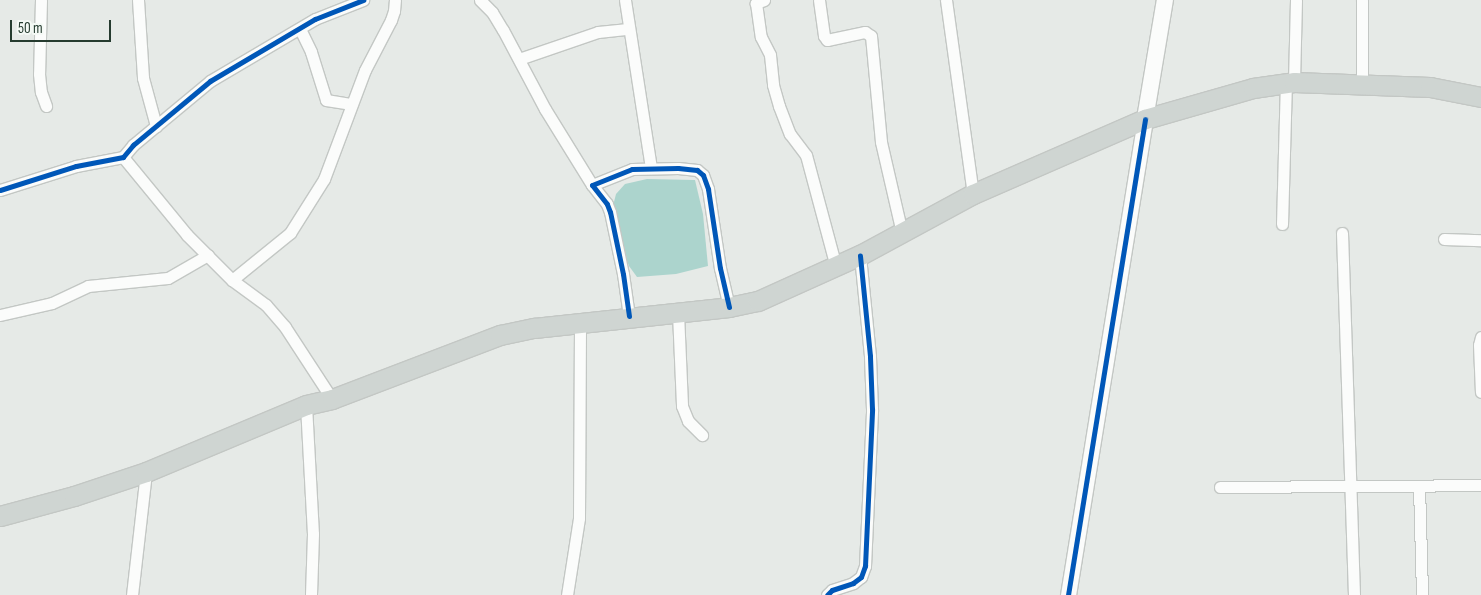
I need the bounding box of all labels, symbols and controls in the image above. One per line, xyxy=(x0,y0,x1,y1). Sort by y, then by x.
scale bar xyxy=(12,10,114,42)
text: 50 m xyxy=(18,19,43,38)

